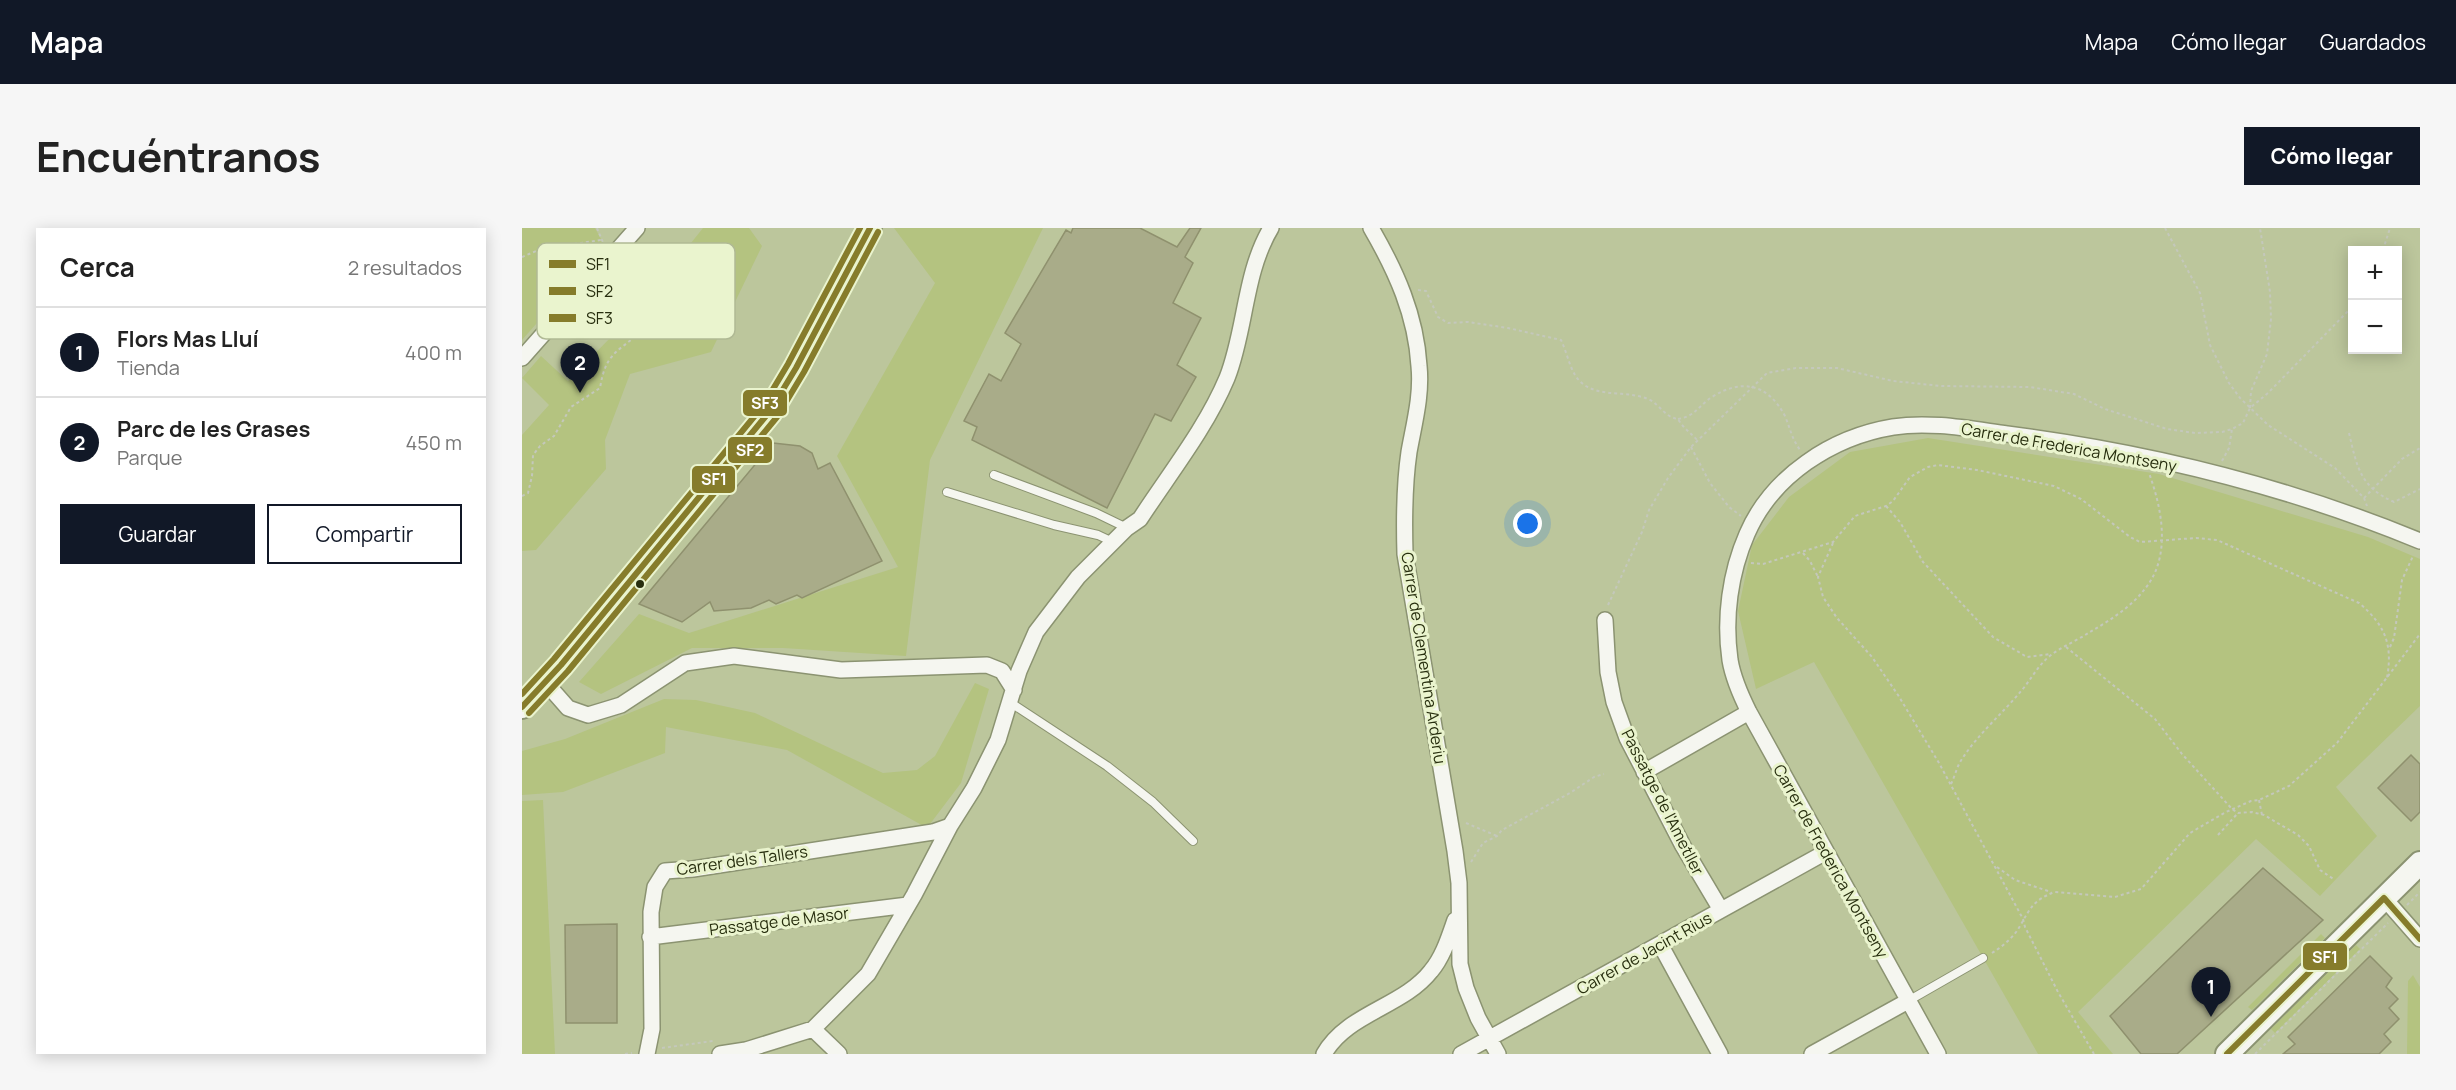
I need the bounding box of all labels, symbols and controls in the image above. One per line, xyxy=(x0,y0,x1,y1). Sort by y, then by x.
text: Mapa xyxy=(30,23,103,61)
text: Mapa xyxy=(2085,28,2138,56)
text: Cómo llegar xyxy=(2171,28,2287,56)
text: Guardados xyxy=(2320,28,2426,56)
text: Encuéntranos xyxy=(36,127,321,185)
button: Cómo llegar xyxy=(2244,127,2420,185)
legend xyxy=(537,243,735,339)
map controls xyxy=(2348,246,2402,354)
button: + xyxy=(2348,246,2402,300)
text: Cerca xyxy=(60,249,135,285)
text: SF1 xyxy=(586,253,610,275)
text: 2 resultados xyxy=(348,254,462,281)
text: SF2 xyxy=(586,280,613,302)
button: − xyxy=(2348,300,2402,354)
text: SF3 xyxy=(586,307,613,329)
text: Flors Mas Lluí xyxy=(117,324,259,354)
text: 1 xyxy=(75,339,84,366)
text: 400 m xyxy=(405,339,462,366)
pin: 2 xyxy=(560,344,600,393)
text: Tienda xyxy=(117,354,180,381)
line badge: SF3 xyxy=(742,389,788,417)
text: SF3 xyxy=(751,392,779,414)
text: Parc de les Grases xyxy=(117,414,310,444)
street label: Carrer de Frederica Montseny xyxy=(1960,417,2179,477)
text: 2 xyxy=(74,429,85,456)
text: 450 m xyxy=(406,429,462,456)
line badge: SF2 xyxy=(727,436,773,464)
text: SF2 xyxy=(736,439,764,461)
text: Parque xyxy=(117,444,182,471)
line badge: SF1 xyxy=(691,465,736,494)
text: SF1 xyxy=(701,468,727,490)
button: Guardar xyxy=(60,504,255,564)
button: Compartir xyxy=(267,504,462,564)
your location xyxy=(1513,509,1542,538)
street label: Carrer de Clementina Arderiu xyxy=(1396,551,1452,765)
unlabelled marker xyxy=(634,578,646,590)
street label: Passatge de l'Ametller xyxy=(1617,725,1709,879)
street label: Carrer de Frederica Montseny xyxy=(1768,760,1894,962)
street label: Carrer dels Tallers xyxy=(675,840,809,880)
street label: Passatge de Masor xyxy=(708,902,850,940)
street label: Carrer de Jacint Rius xyxy=(1572,907,1716,999)
line badge: SF1 xyxy=(2302,942,2348,971)
text: SF1 xyxy=(2312,946,2338,968)
pin: 1 xyxy=(2192,968,2230,1017)

